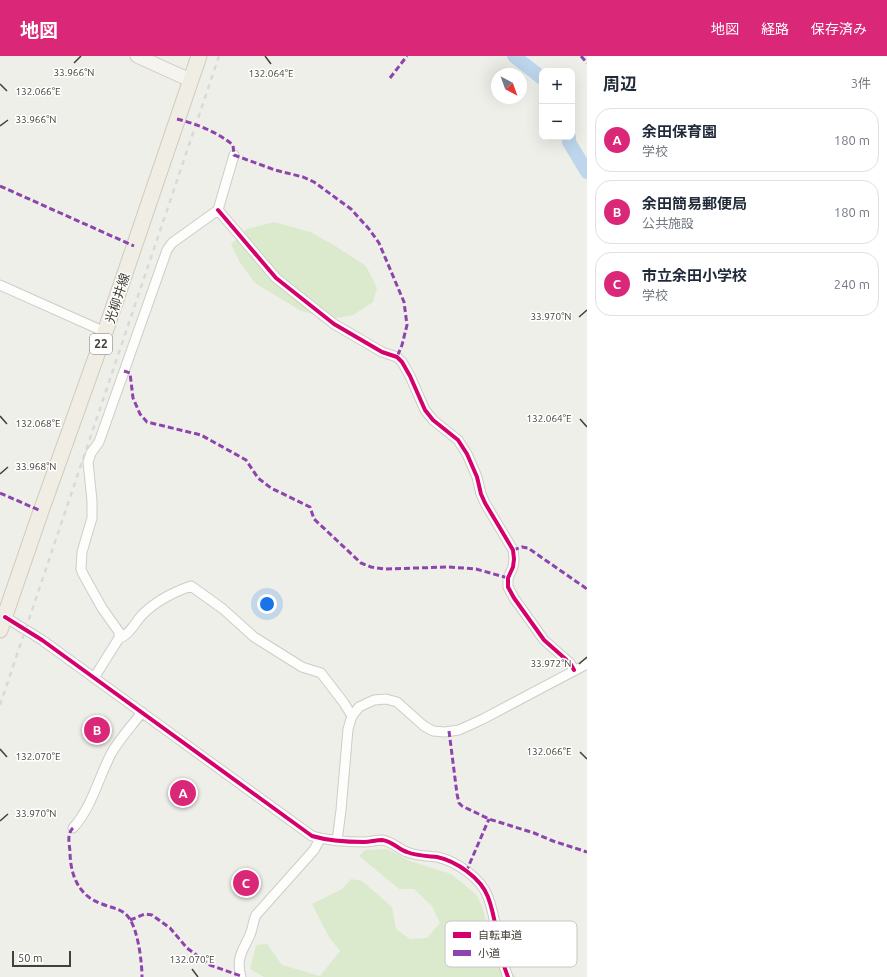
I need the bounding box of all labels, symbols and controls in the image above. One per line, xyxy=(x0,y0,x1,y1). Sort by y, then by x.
text: 地図 xyxy=(20,19,58,41)
text: 地図 xyxy=(711,21,739,37)
text: 経路 xyxy=(761,21,789,37)
text: 保存済み xyxy=(811,21,867,37)
text: 33.966°N xyxy=(53,67,95,78)
text: 132.064°E xyxy=(248,68,294,79)
north arrow xyxy=(491,68,527,104)
map controls xyxy=(539,68,575,140)
button: + xyxy=(539,68,575,104)
text: 周辺 xyxy=(603,74,637,93)
text: 3件 xyxy=(851,76,871,90)
text: 132.066°E xyxy=(15,86,61,97)
button: − xyxy=(539,104,575,140)
text: 33.966°N xyxy=(15,114,57,125)
text: 余田保育園 xyxy=(642,123,717,140)
text: A xyxy=(612,133,622,147)
text: 180 m xyxy=(834,133,870,147)
text: 学校 xyxy=(642,144,668,158)
text: 余田簡易郵便局 xyxy=(642,195,747,212)
text: B xyxy=(613,205,621,219)
text: 180 m xyxy=(834,205,870,219)
text: 公共施設 xyxy=(642,216,694,230)
text: 市立余田小学校 xyxy=(642,267,747,284)
street label: 光柳井線 xyxy=(102,271,132,325)
text: C xyxy=(613,277,621,291)
text: 240 m xyxy=(834,277,870,291)
text: 学校 xyxy=(642,288,668,302)
text: 33.970°N xyxy=(530,311,572,322)
road number: 22 xyxy=(90,334,112,354)
text: 132.064°E xyxy=(526,413,572,424)
text: 132.068°E xyxy=(15,418,61,429)
text: 33.968°N xyxy=(15,461,57,472)
your location xyxy=(257,594,277,614)
text: 33.972°N xyxy=(530,658,572,669)
pin: B xyxy=(84,715,110,745)
text: 132.066°E xyxy=(526,746,572,757)
text: 132.070°E xyxy=(15,751,61,762)
pin: A xyxy=(170,778,196,808)
text: 33.970°N xyxy=(15,808,57,819)
pin: C xyxy=(233,868,259,898)
legend xyxy=(445,921,577,967)
text: 自転車道 xyxy=(478,929,522,941)
text: 小道 xyxy=(478,947,500,959)
scale bar xyxy=(12,949,71,968)
text: 50 m xyxy=(18,952,42,964)
text: 132.070°E xyxy=(169,954,215,965)

